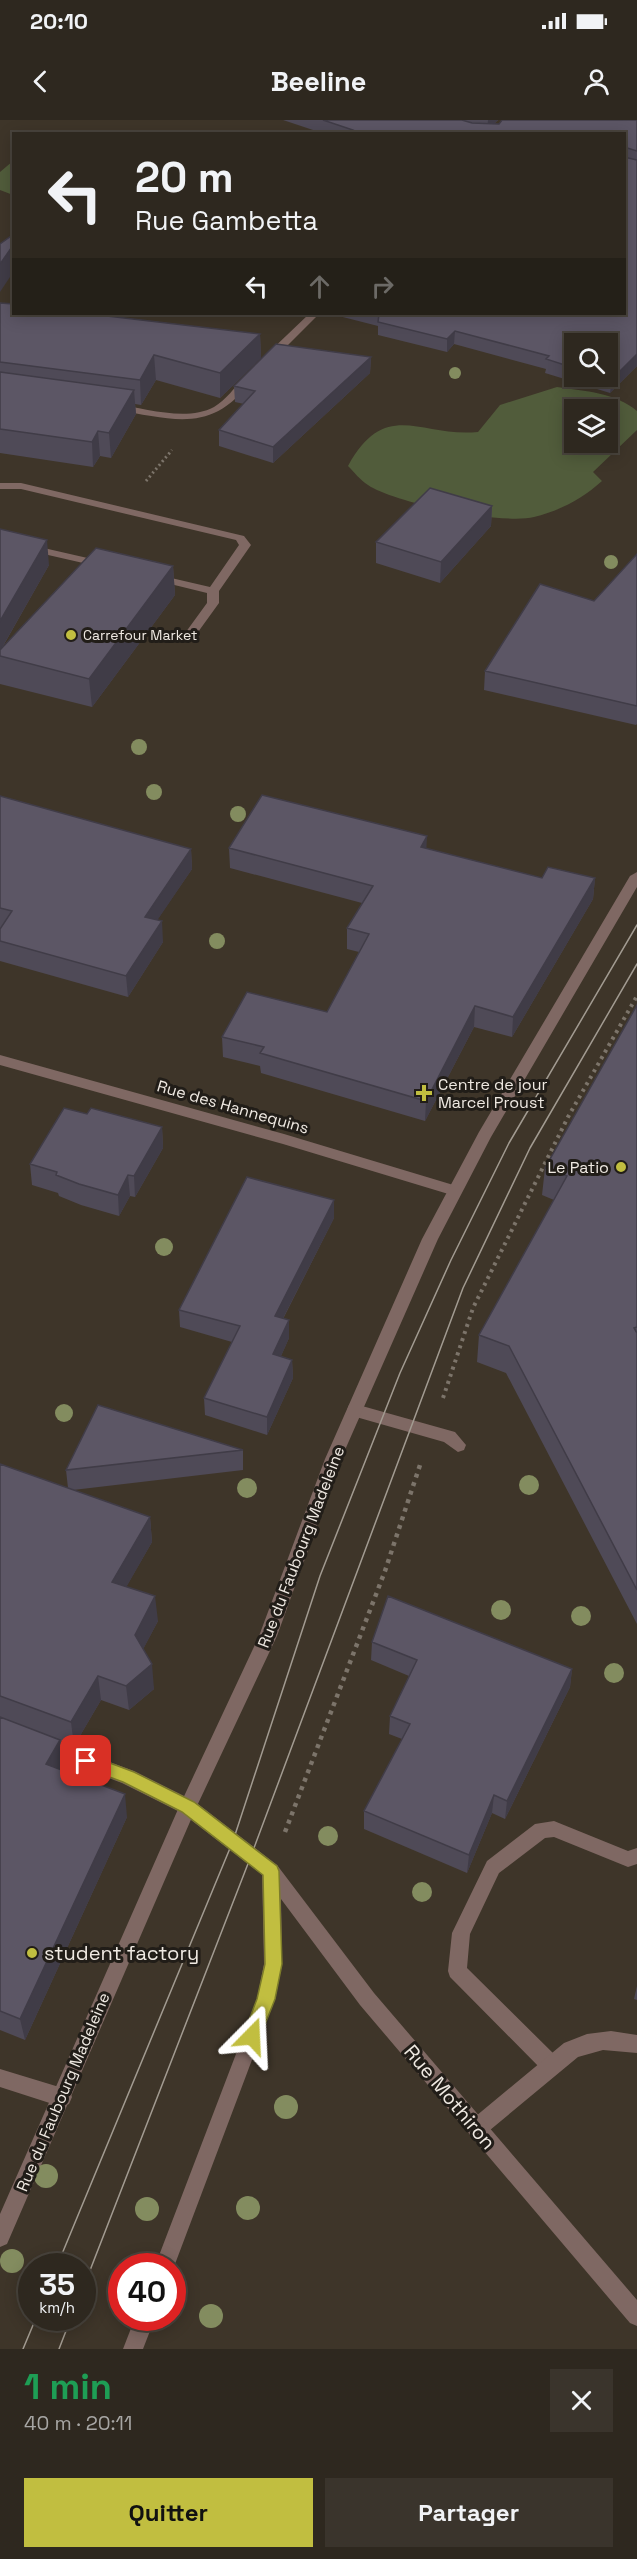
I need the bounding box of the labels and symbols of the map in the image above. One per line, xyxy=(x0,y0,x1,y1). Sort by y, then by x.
place label: Carrefour Market xyxy=(83,626,197,644)
marker: Carrefour Market xyxy=(64,628,78,642)
place label: Centre de jour Marcel Proust xyxy=(438,1074,548,1113)
street label: Rue des Hannequins xyxy=(155,1075,311,1139)
marker: Centre de jour Marcel Proust xyxy=(415,1084,433,1102)
place label: Le Patio xyxy=(547,1157,609,1178)
marker: Le Patio xyxy=(614,1160,628,1174)
street label: Rue du Faubourg Madeleine xyxy=(253,1443,349,1651)
pin xyxy=(60,1735,111,1786)
place label: student factory xyxy=(44,1940,199,1966)
marker: student factory xyxy=(25,1946,39,1960)
street label: Rue du Faubourg Madeleine xyxy=(11,1989,115,2195)
position arrow xyxy=(220,2004,284,2068)
street label: Rue Mothiron xyxy=(398,2039,502,2155)
speed limit sign: 40 xyxy=(108,2253,186,2331)

